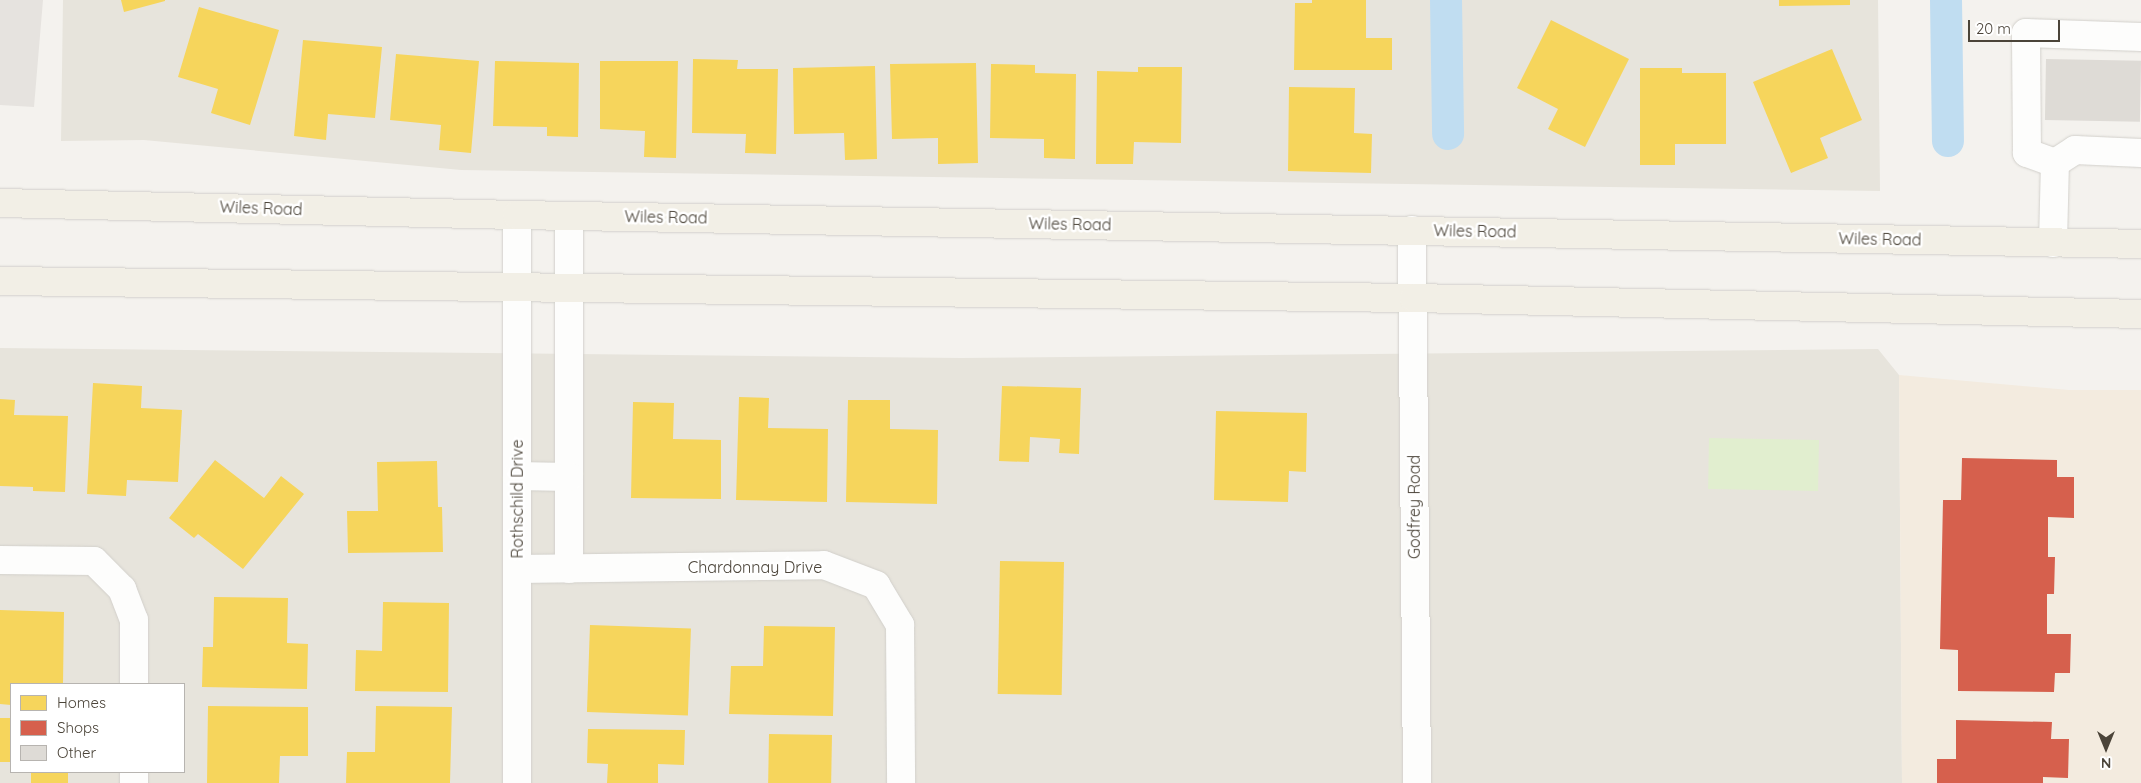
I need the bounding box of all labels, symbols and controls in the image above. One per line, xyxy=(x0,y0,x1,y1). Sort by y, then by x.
scale bar xyxy=(1971,10,2064,42)
text: 20 m xyxy=(1976,19,2011,38)
street label: Wiles Road xyxy=(219,197,303,219)
street label: Wiles Road xyxy=(624,207,708,227)
street label: Wiles Road xyxy=(1028,214,1112,234)
street label: Wiles Road xyxy=(1433,221,1517,241)
street label: Wiles Road xyxy=(1838,229,1922,249)
street label: Rothschild Drive xyxy=(507,439,527,559)
street label: Godfrey Road xyxy=(1404,455,1424,559)
street label: Chardonnay Drive xyxy=(688,557,822,577)
legend xyxy=(10,683,185,773)
text: Homes xyxy=(57,693,106,712)
text: Shops xyxy=(57,718,99,737)
north arrow xyxy=(2081,723,2131,773)
text: Other xyxy=(57,743,96,762)
text: N xyxy=(2101,754,2111,772)

